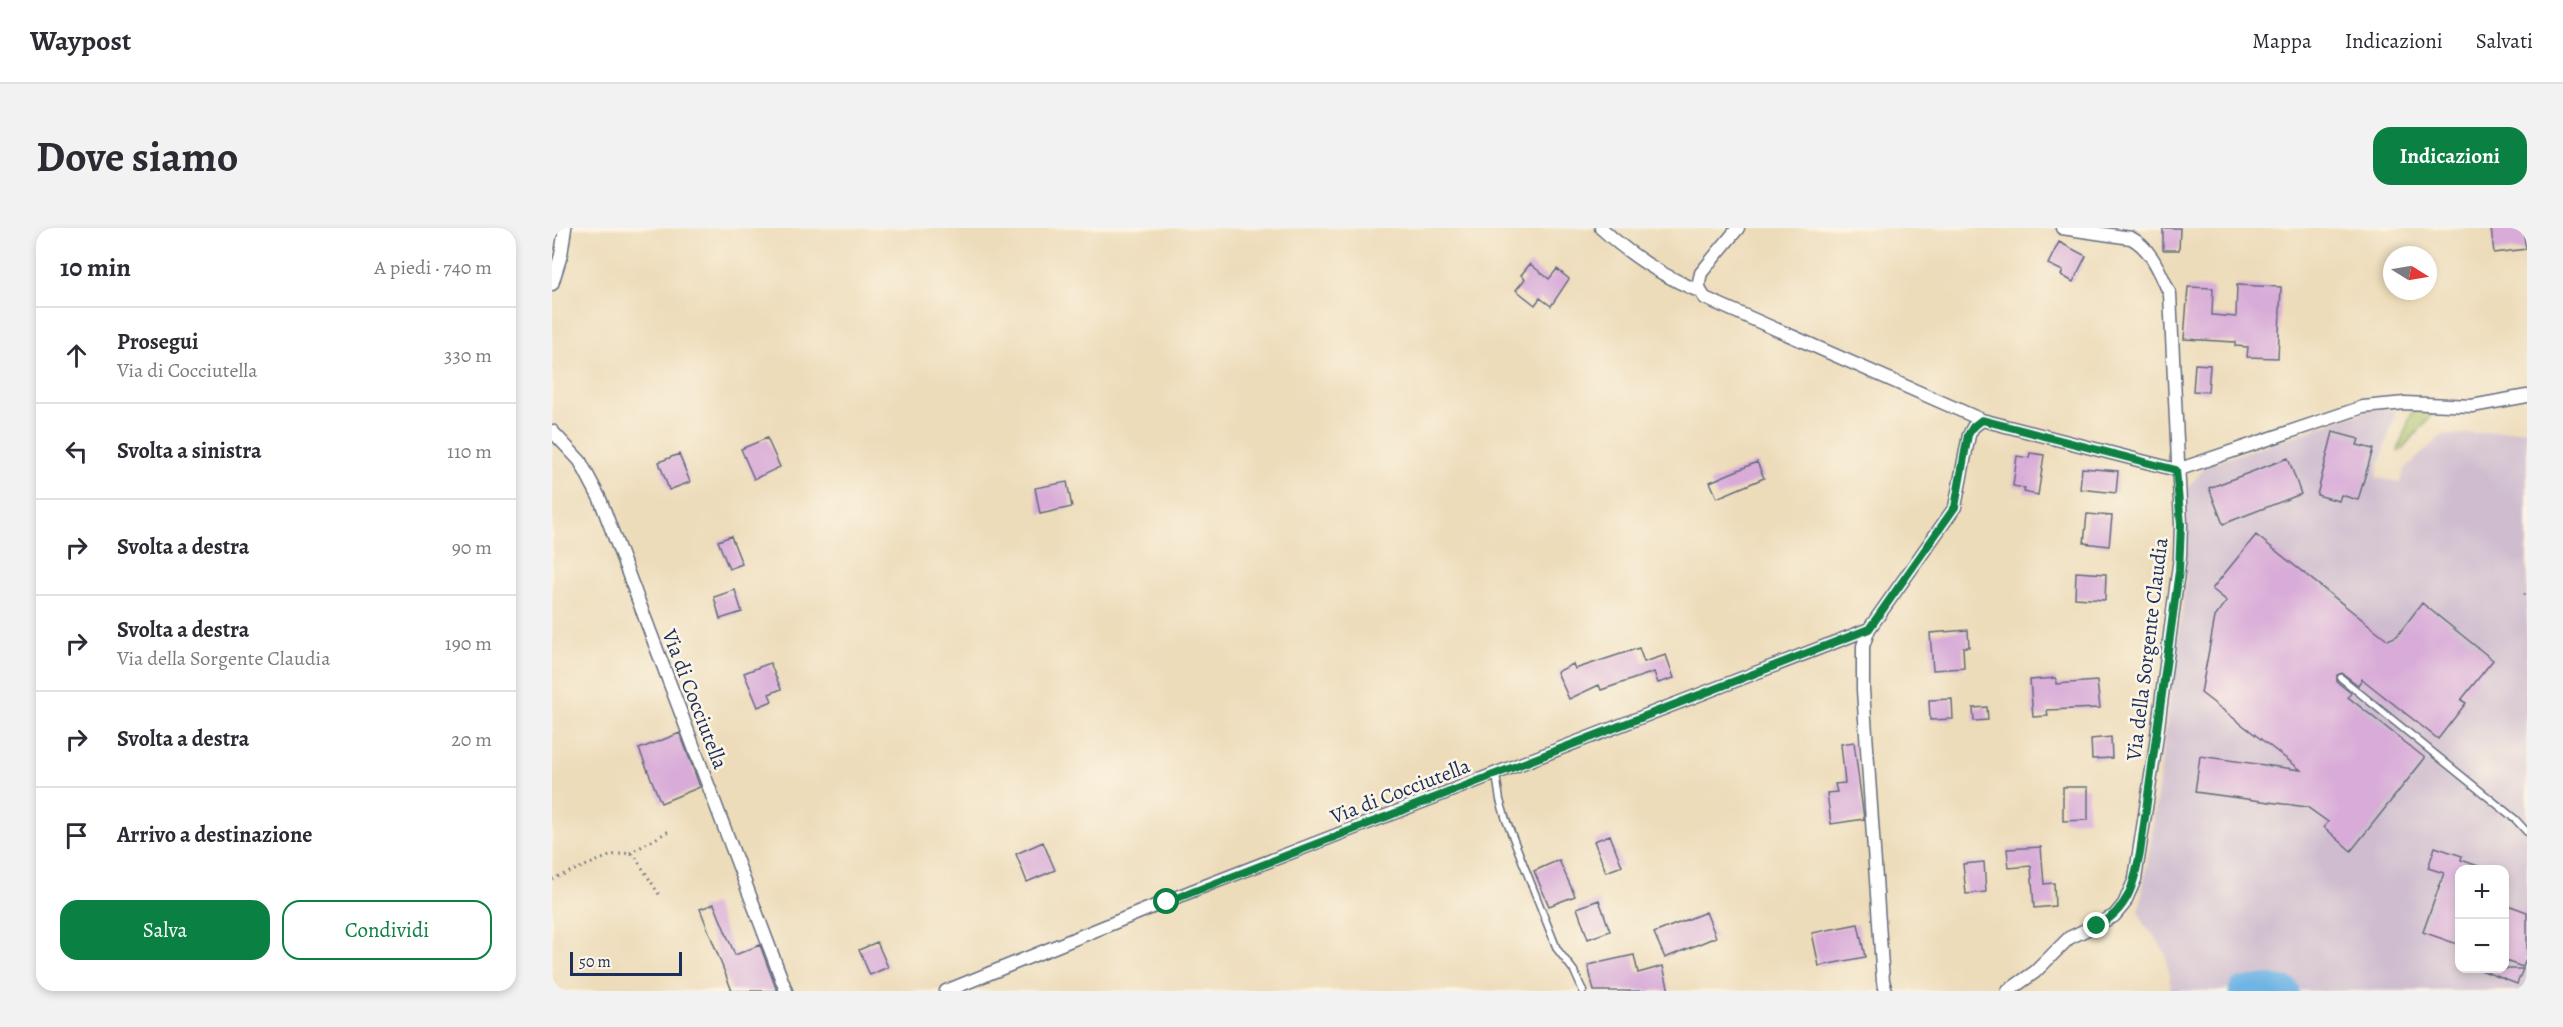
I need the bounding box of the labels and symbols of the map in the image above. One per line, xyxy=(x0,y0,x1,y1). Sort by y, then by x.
north arrow xyxy=(2383,246,2437,300)
street label: Via della Sorgente Claudia xyxy=(2119,536,2175,763)
street label: Via di Cocciutella xyxy=(655,624,735,773)
street label: Via di Cocciutella xyxy=(1325,751,1474,831)
route start xyxy=(1153,888,1179,914)
route end xyxy=(2083,912,2109,938)
scale bar xyxy=(570,949,682,976)

